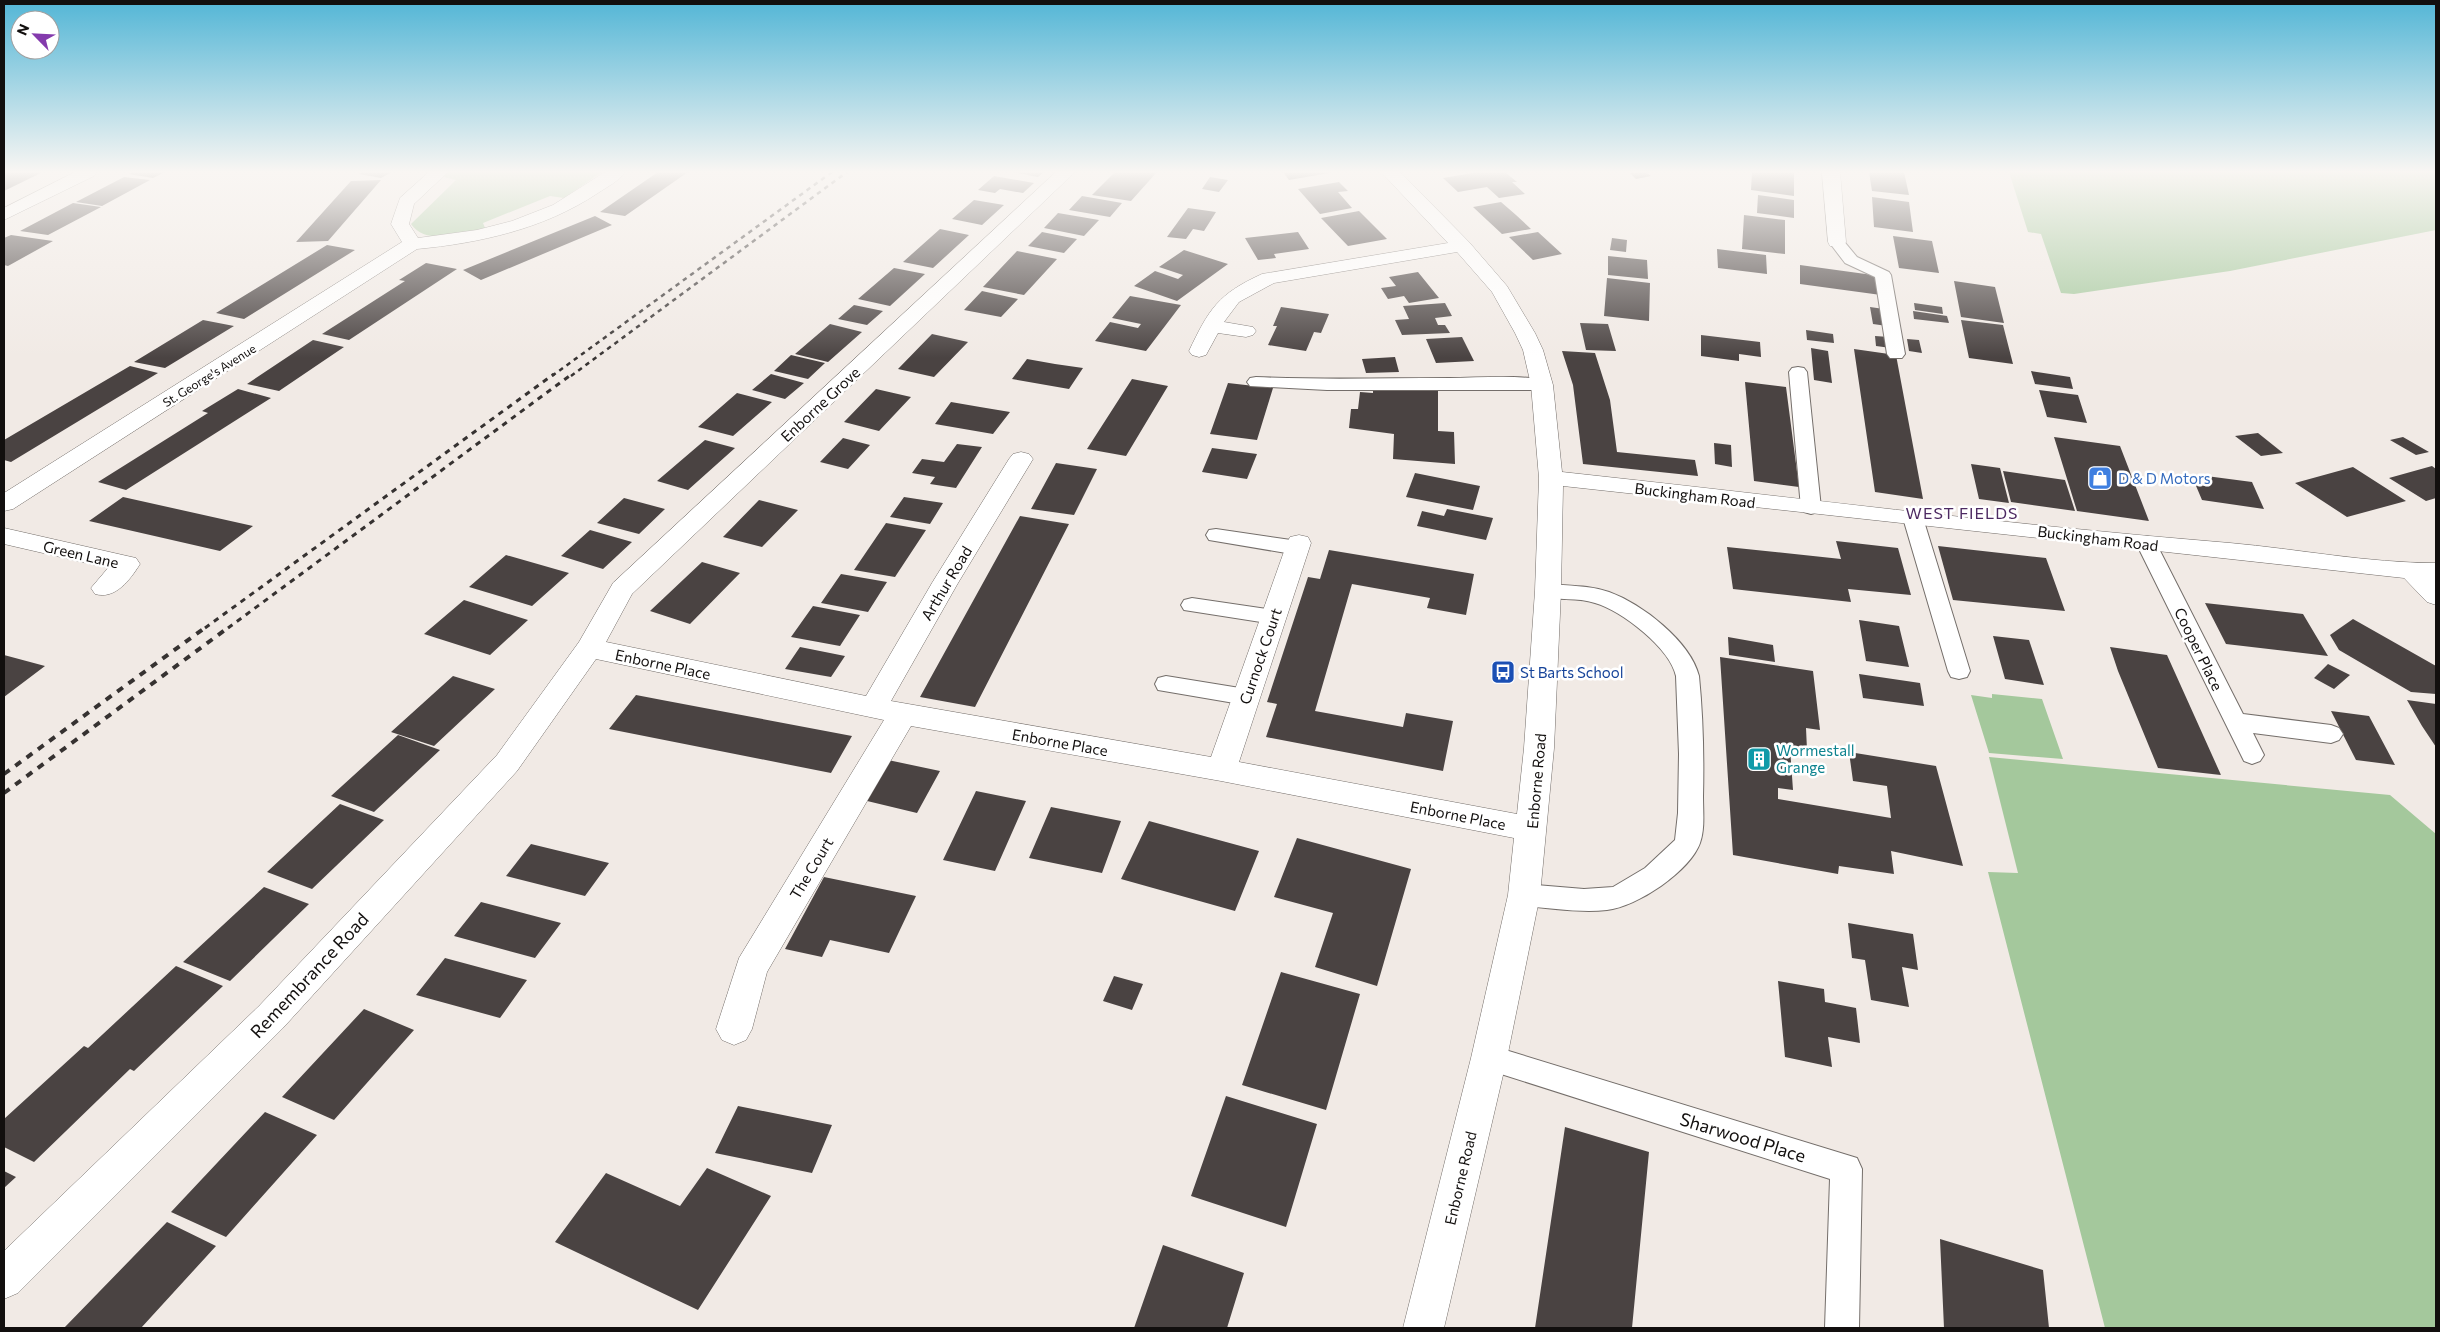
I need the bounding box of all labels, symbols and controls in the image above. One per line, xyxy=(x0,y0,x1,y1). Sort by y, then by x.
north arrow xyxy=(10,10,60,60)
text: N xyxy=(13,21,33,38)
street label: St. George's Avenue xyxy=(160,341,258,409)
street label: Enborne Grove xyxy=(777,363,863,445)
shop icon: D & D Motors xyxy=(2087,465,2113,491)
place label: D & D Motors xyxy=(2118,469,2211,487)
street label: Buckingham Road xyxy=(1634,479,1756,511)
district label: WEST FIELDS xyxy=(1906,503,2018,522)
street label: Buckingham Road xyxy=(2037,522,2159,554)
street label: Green Lane xyxy=(41,537,121,571)
street label: Arthur Road xyxy=(917,543,975,623)
street label: Cooper Place xyxy=(2171,604,2227,694)
street label: Curnock Court xyxy=(1235,606,1285,706)
street label: Enborne Place xyxy=(614,645,712,683)
bus stop icon: St Barts School xyxy=(1490,659,1516,685)
place label: St Barts School xyxy=(1520,663,1624,681)
street label: Enborne Place xyxy=(1011,725,1109,759)
street label: Enborne Road xyxy=(1523,733,1549,829)
place label: Wormestall Grange xyxy=(1776,741,1855,776)
building icon: Wormestall Grange xyxy=(1746,746,1772,772)
street label: Enborne Place xyxy=(1409,797,1507,833)
street label: The Court xyxy=(786,834,836,902)
street label: Remembrance Road xyxy=(245,908,373,1042)
street label: Sharwood Place xyxy=(1677,1107,1809,1167)
street label: Enborne Road xyxy=(1440,1129,1480,1227)

